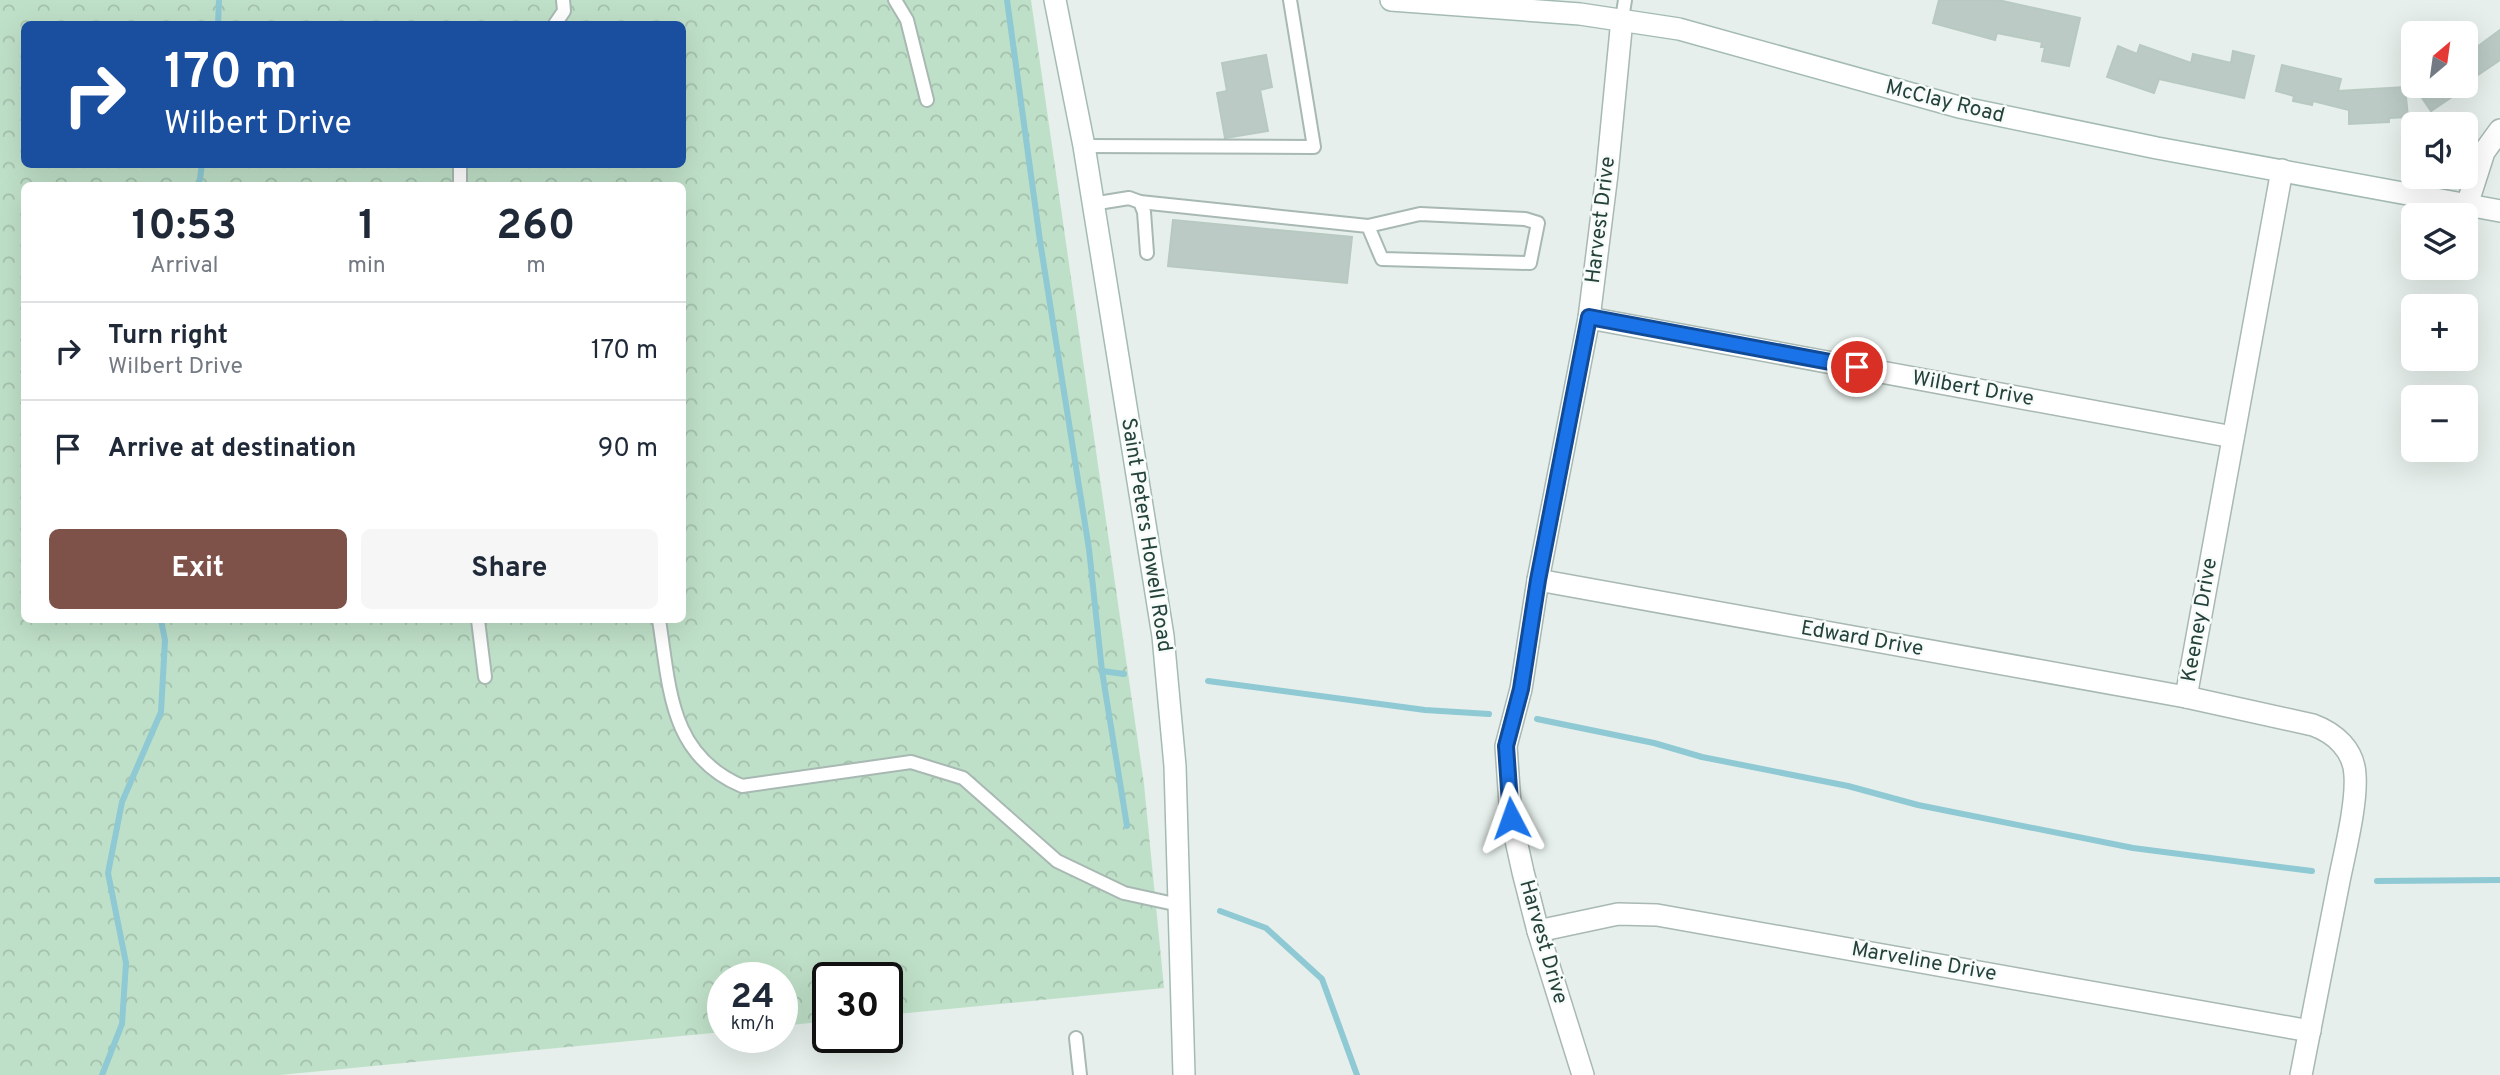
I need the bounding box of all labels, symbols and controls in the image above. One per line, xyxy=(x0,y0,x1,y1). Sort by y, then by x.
north arrow xyxy=(2401,21,2478,98)
map controls xyxy=(2401,21,2478,462)
text: 170 m xyxy=(164,44,297,106)
icon: right xyxy=(49,49,140,140)
street label: McClay Road xyxy=(1883,74,2007,130)
text: Wilbert Drive xyxy=(164,105,352,145)
button: sound xyxy=(2401,112,2478,189)
street label: Harvest Drive xyxy=(1580,155,1622,285)
text: 10:53 xyxy=(132,201,237,254)
text: 1 xyxy=(358,201,375,254)
text: 260 xyxy=(496,201,575,254)
button: layers xyxy=(2401,203,2478,280)
text: Arrival xyxy=(150,252,219,281)
text: min xyxy=(348,252,386,281)
text: m xyxy=(526,252,546,281)
button: + xyxy=(2401,294,2478,371)
text: Turn right xyxy=(108,320,228,353)
icon: right xyxy=(49,332,87,370)
text: 170 m xyxy=(591,335,658,368)
pin xyxy=(1827,337,1887,397)
icon: arrive xyxy=(1838,348,1876,386)
text: Wilbert Drive xyxy=(108,353,243,382)
street label: Wilbert Drive xyxy=(1910,365,2036,413)
button: − xyxy=(2401,385,2478,462)
street label: Saint Peters Howell Road xyxy=(1114,416,1178,654)
icon: arrive xyxy=(49,430,87,468)
text: Arrive at destination xyxy=(108,433,356,466)
text: 90 m xyxy=(598,433,658,466)
button: Exit xyxy=(49,529,347,609)
button: Share xyxy=(361,529,658,609)
street label: Keeney Drive xyxy=(2176,556,2224,684)
street label: Edward Drive xyxy=(1799,615,1925,663)
position arrow xyxy=(1474,781,1548,855)
street label: Harvest Drive xyxy=(1512,877,1574,1007)
street label: Marveline Drive xyxy=(1849,936,1999,988)
speed limit sign: 30 xyxy=(812,962,903,1053)
text: 24 xyxy=(731,976,774,1020)
text: km/h xyxy=(731,1013,774,1036)

